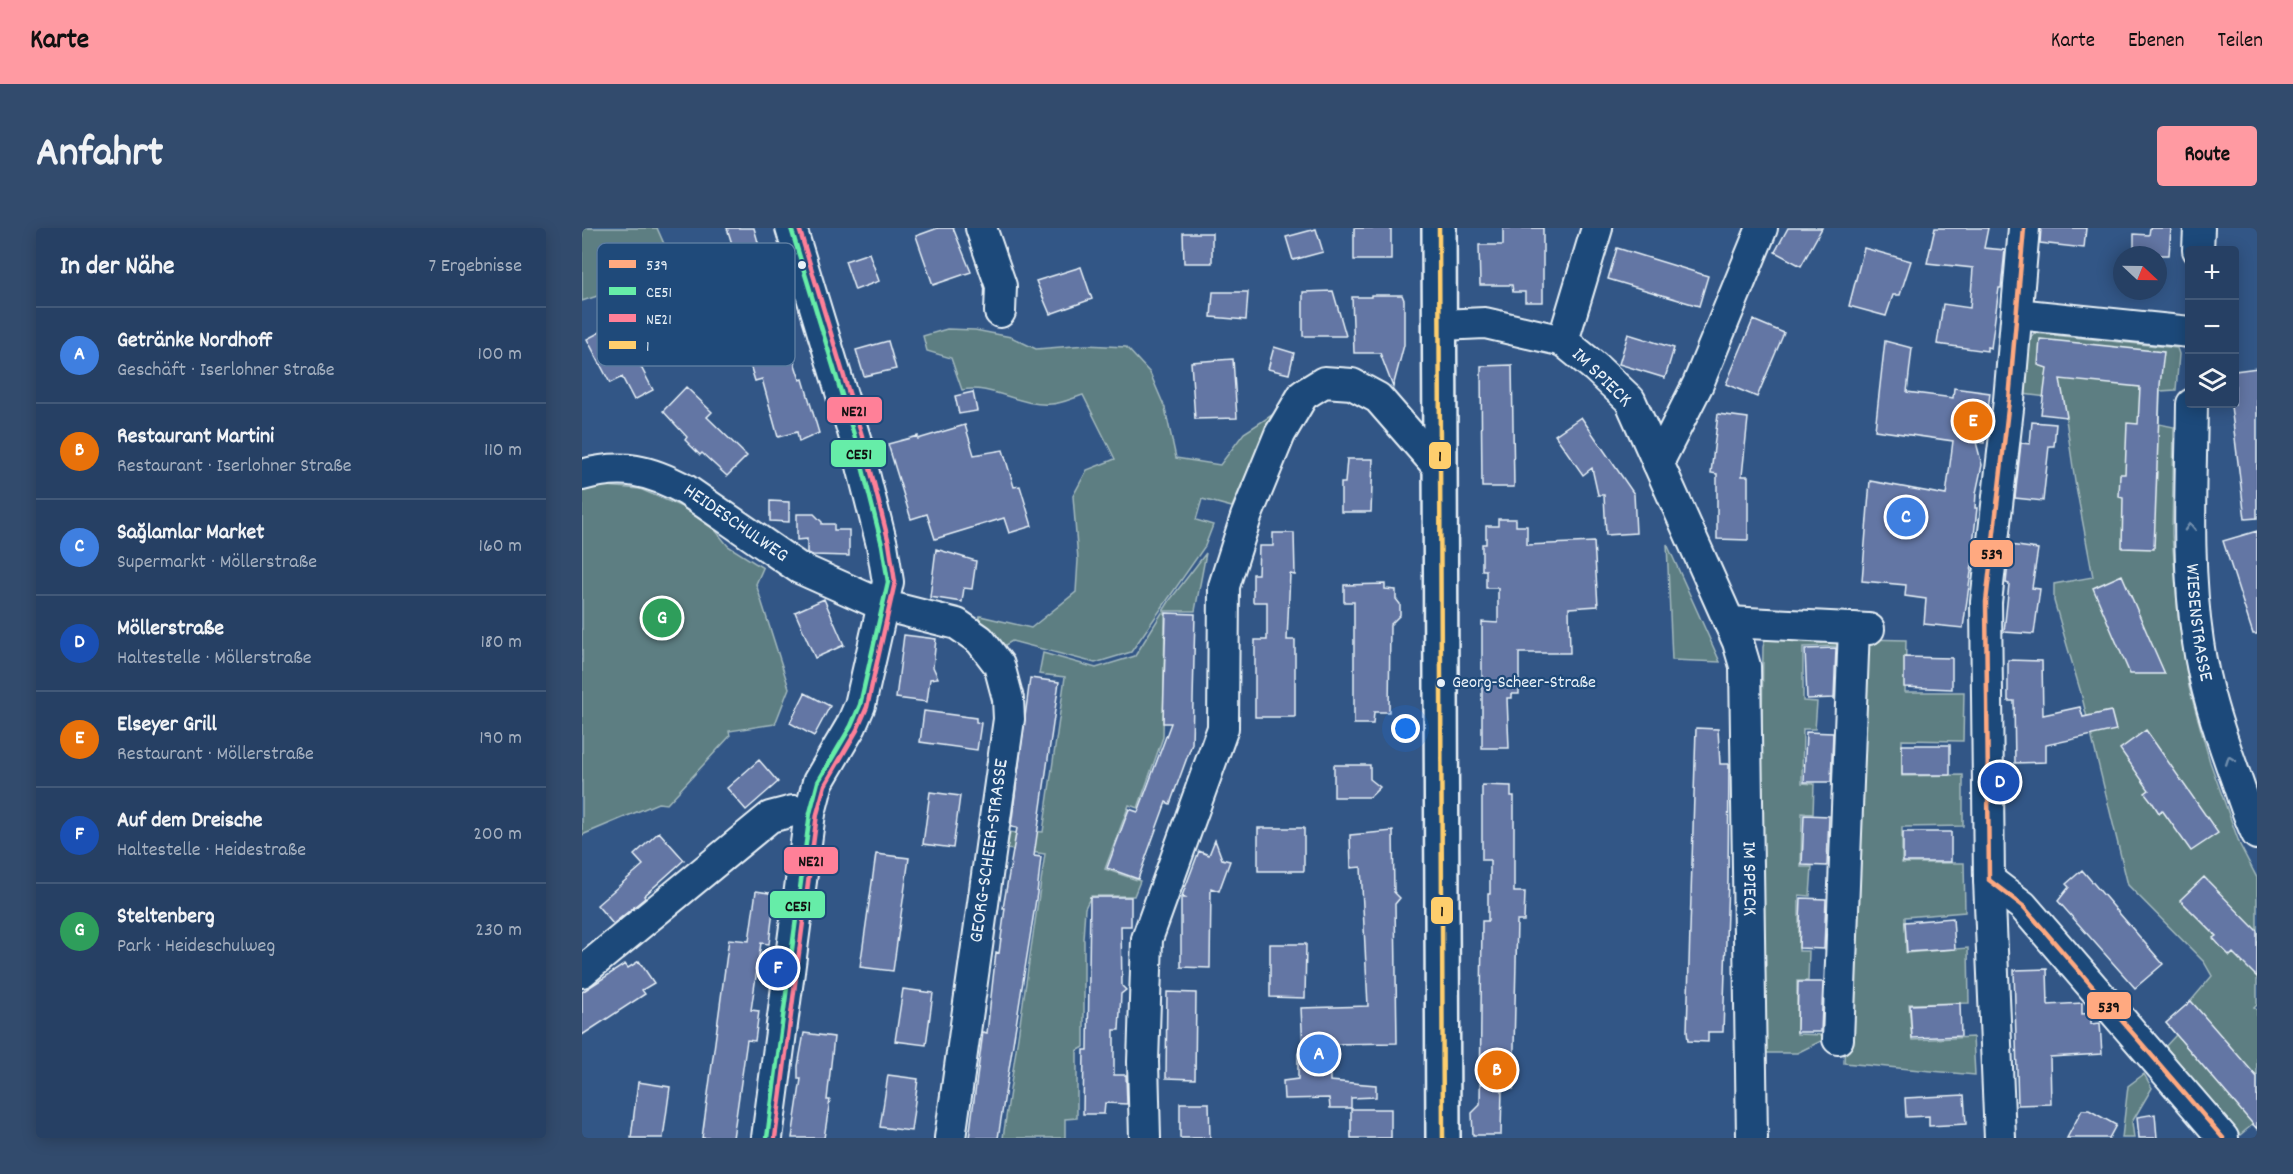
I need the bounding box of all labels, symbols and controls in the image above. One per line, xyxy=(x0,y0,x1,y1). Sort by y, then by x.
text: Karte xyxy=(30,22,89,62)
text: Karte xyxy=(2051,27,2095,57)
text: Ebenen xyxy=(2128,27,2185,57)
text: Teilen xyxy=(2218,27,2263,57)
text: Anfahrt xyxy=(36,126,163,186)
button: Route xyxy=(2157,126,2257,186)
legend xyxy=(597,243,795,366)
north arrow xyxy=(2113,246,2167,300)
map controls xyxy=(2185,246,2239,408)
button: + xyxy=(2185,246,2239,300)
text: In der Nähe xyxy=(60,249,174,286)
text: 7 Ergebnisse xyxy=(429,253,522,281)
text: 539 xyxy=(646,255,668,278)
unlabelled marker xyxy=(796,259,808,271)
text: CE51 xyxy=(646,282,672,305)
button: − xyxy=(2185,300,2239,354)
text: NE21 xyxy=(646,309,672,332)
text: Getränke Nordhoff xyxy=(117,326,273,357)
text: 1 xyxy=(646,336,650,359)
text: A xyxy=(74,341,85,369)
text: 100 m xyxy=(478,341,522,369)
street label: IM SPIECK xyxy=(1564,342,1638,414)
button: layers xyxy=(2185,354,2239,408)
text: Geschäft · Iserlohner Straße xyxy=(117,357,335,385)
line badge: NE21 xyxy=(826,396,883,424)
pin: E xyxy=(1954,398,1992,444)
text: NE21 xyxy=(841,401,867,424)
text: Restaurant Martini xyxy=(117,422,274,453)
text: B xyxy=(75,437,84,465)
text: 110 m xyxy=(484,437,522,465)
line badge: CE51 xyxy=(830,439,887,468)
line badge: 1 xyxy=(1428,441,1452,470)
text: CE51 xyxy=(846,444,872,467)
text: 1 xyxy=(1438,446,1442,469)
text: Restaurant · Iserlohner Straße xyxy=(117,453,352,481)
street label: HEIDESCHULWEG xyxy=(677,478,793,570)
pin: C xyxy=(1886,494,1926,540)
text: Sağlamlar Market xyxy=(117,518,264,549)
one-way arrow xyxy=(2184,523,2196,532)
text: C xyxy=(75,533,84,561)
text: 160 m xyxy=(479,533,522,561)
line badge: 539 xyxy=(1969,539,2014,568)
text: 539 xyxy=(1981,544,2003,567)
text: Supermarkt · Möllerstraße xyxy=(117,549,317,577)
street label: WIESENSTRASSE xyxy=(2177,563,2219,684)
pin: G xyxy=(642,596,682,640)
text: Möllerstraße xyxy=(117,614,224,645)
text: D xyxy=(74,629,85,657)
text: 180 m xyxy=(480,629,522,657)
text: Haltestelle · Möllerstraße xyxy=(117,645,311,673)
place label: Georg-Scheer-Straße xyxy=(1452,671,1596,696)
marker: Georg-Scheer-Straße xyxy=(1435,677,1447,689)
text: Elseyer Grill xyxy=(117,710,217,741)
your location xyxy=(1391,714,1420,743)
text: E xyxy=(75,725,84,753)
text: 190 m xyxy=(479,725,522,753)
text: Restaurant · Möllerstraße xyxy=(117,741,314,769)
one-way arrow xyxy=(2224,755,2237,765)
street label: GEORG-SCHEER-STRASSE xyxy=(963,757,1017,945)
pin: D xyxy=(1980,760,2020,804)
text: Auf dem Dreische xyxy=(117,806,263,837)
text: F xyxy=(75,821,84,849)
text: 200 m xyxy=(473,821,522,849)
text: Haltestelle · Heidestraße xyxy=(117,837,306,865)
street label: IM SPIECK xyxy=(1734,841,1763,916)
line badge: NE21 xyxy=(783,846,839,875)
text: NE21 xyxy=(798,851,824,874)
line badge: CE51 xyxy=(769,890,826,919)
text: CE51 xyxy=(785,896,811,919)
line badge: 1 xyxy=(1430,896,1454,925)
text: 1 xyxy=(1440,901,1444,924)
text: Steltenberg xyxy=(117,902,215,933)
text: G xyxy=(74,917,85,945)
text: 230 m xyxy=(475,917,522,945)
text: Park · Heideschulweg xyxy=(117,933,275,961)
pin: F xyxy=(758,946,798,990)
line badge: 539 xyxy=(2086,991,2132,1020)
text: 539 xyxy=(2098,997,2120,1020)
pin: A xyxy=(1300,1032,1338,1076)
pin: B xyxy=(1478,1048,1516,1092)

